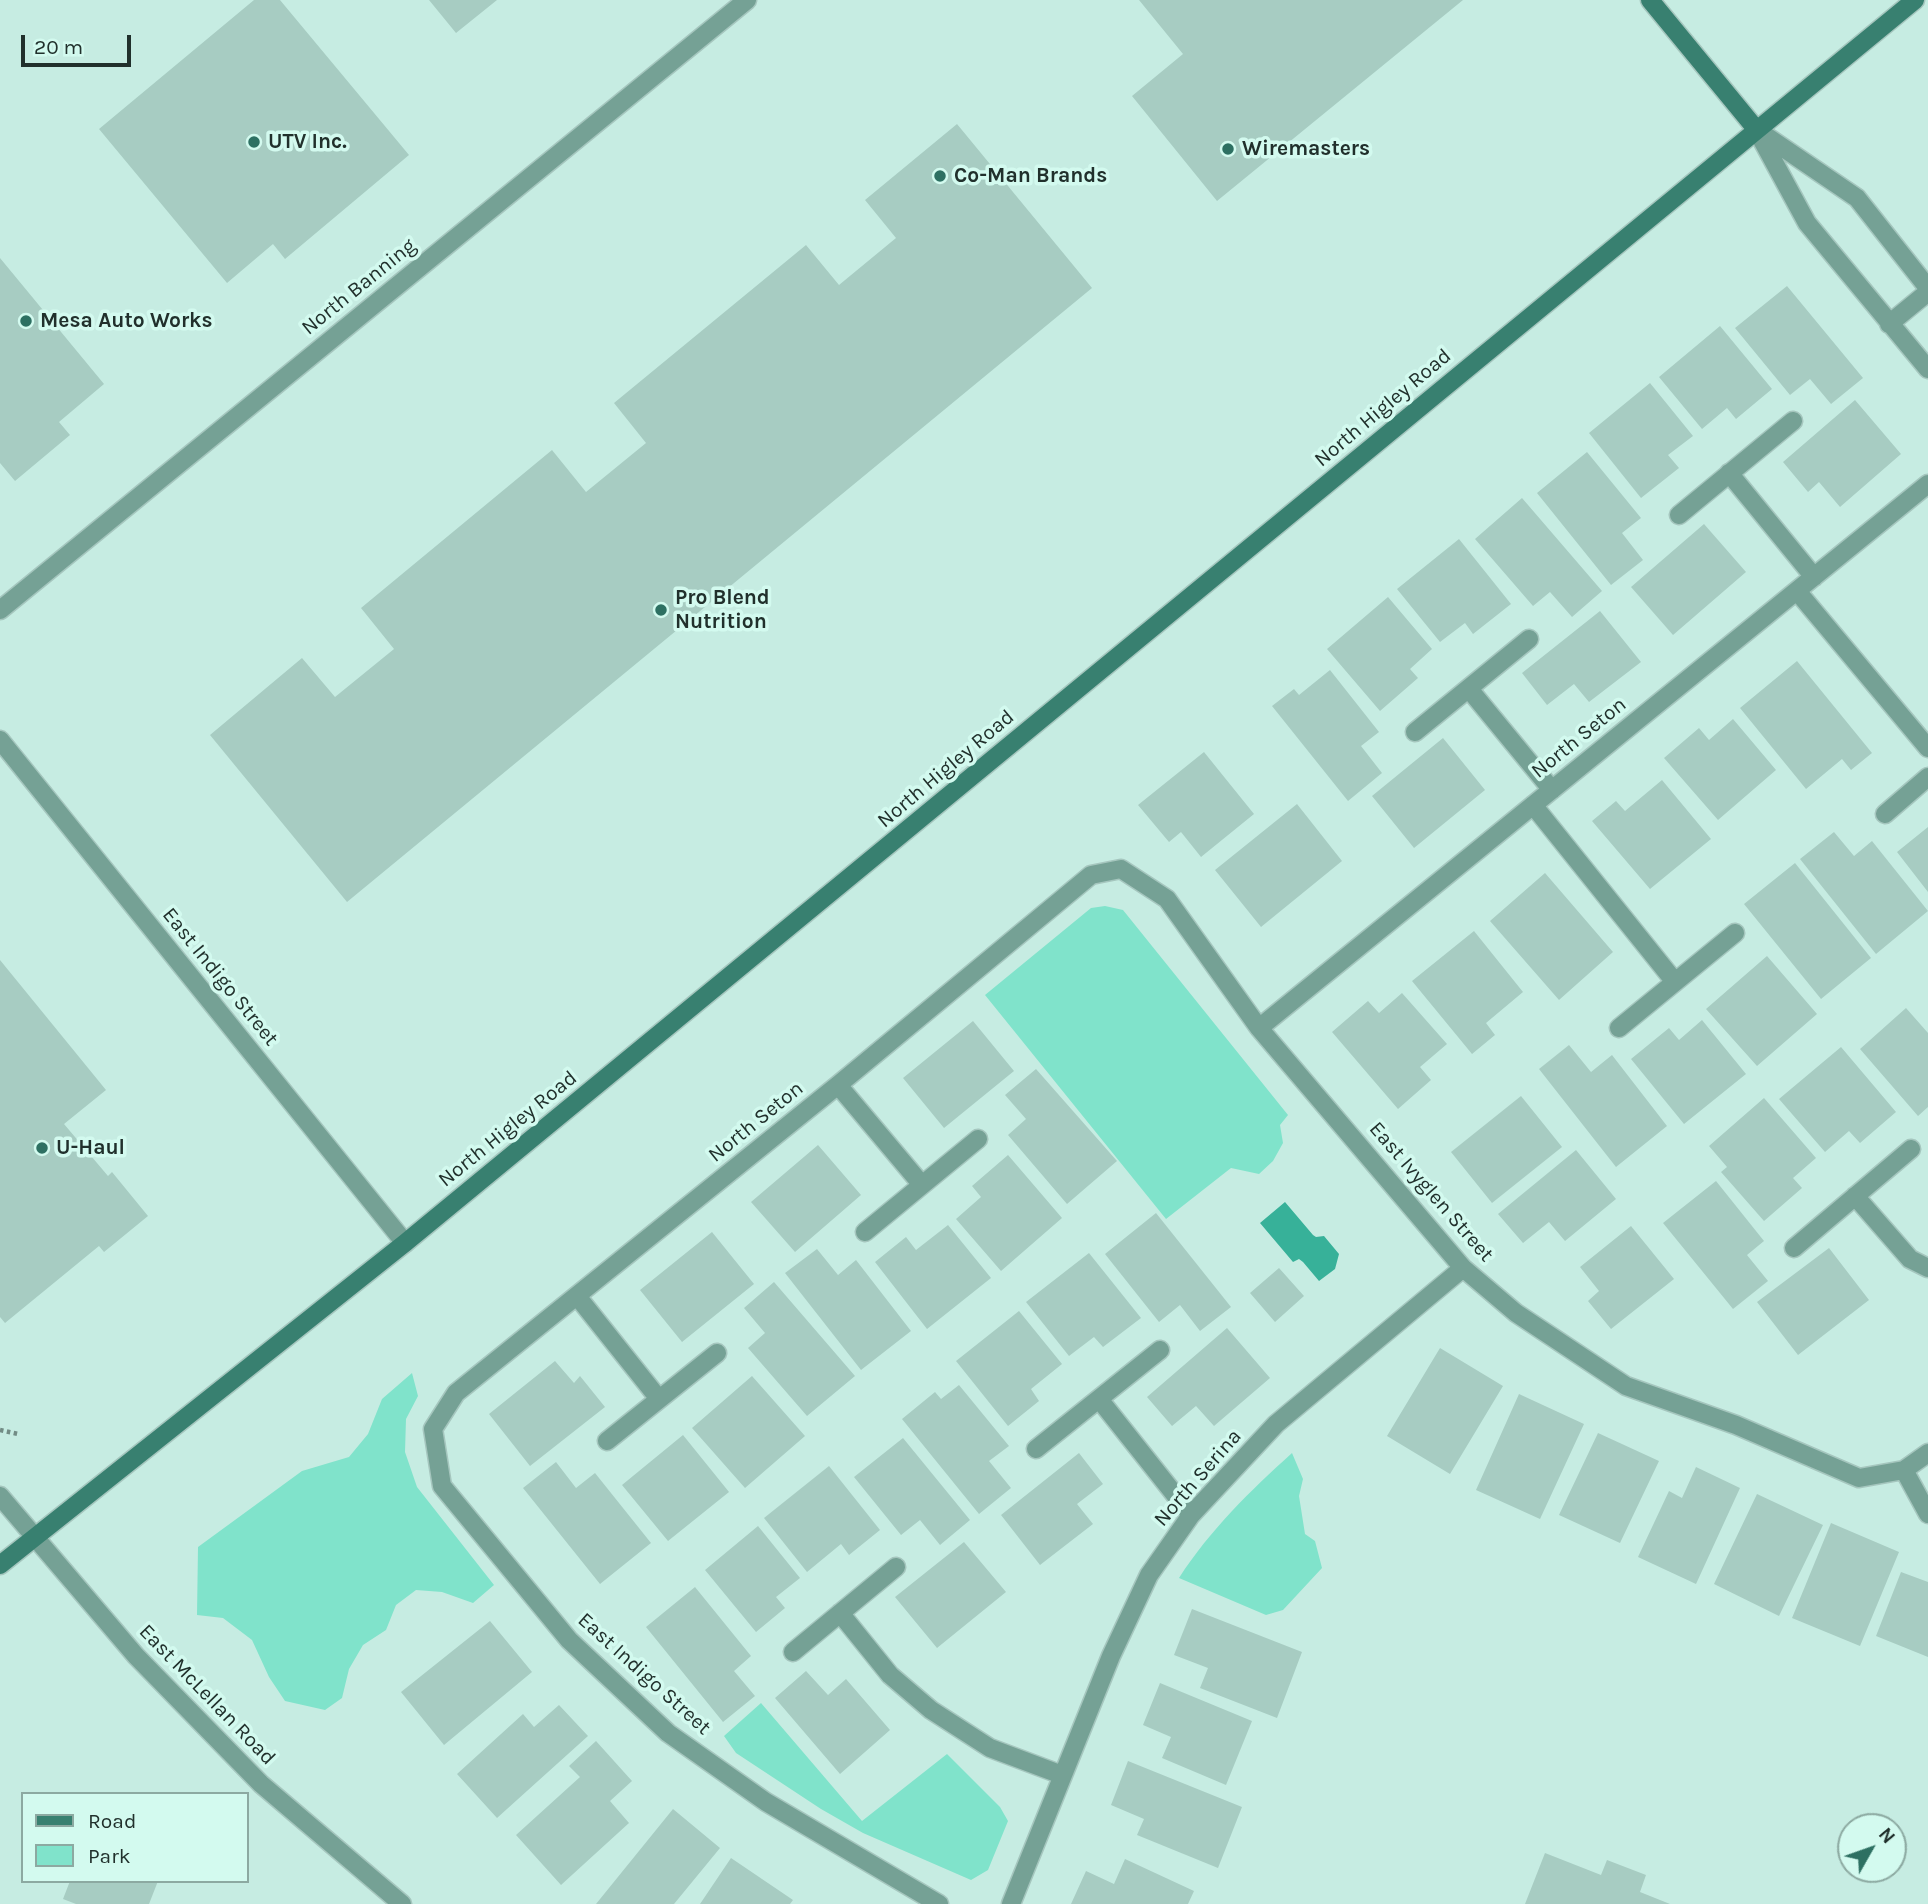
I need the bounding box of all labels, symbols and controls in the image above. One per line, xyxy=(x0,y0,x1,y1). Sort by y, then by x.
scale bar xyxy=(24,21,135,65)
text: 20 m xyxy=(34,35,83,59)
place label: UTV Inc. xyxy=(268,129,347,155)
marker: UTV Inc. xyxy=(246,134,262,150)
place label: Wiremasters xyxy=(1242,136,1370,162)
marker: Wiremasters xyxy=(1220,141,1236,157)
place label: Co-Man Brands xyxy=(954,163,1107,189)
marker: Co-Man Brands xyxy=(932,168,948,184)
street label: North Banning xyxy=(297,233,421,341)
place label: Mesa Auto Works xyxy=(40,308,213,334)
marker: Mesa Auto Works xyxy=(18,313,34,329)
street label: North Higley Road xyxy=(1309,343,1457,473)
place label: Pro Blend Nutrition xyxy=(675,585,770,635)
marker: Pro Blend Nutrition xyxy=(653,602,669,618)
street label: North Seton xyxy=(1527,692,1631,784)
street label: North Higley Road xyxy=(872,704,1020,834)
street label: East Indigo Street xyxy=(157,903,283,1051)
street label: North Higley Road xyxy=(434,1065,582,1193)
street label: North Seton xyxy=(704,1076,808,1168)
street label: East Ivyglen Street xyxy=(1363,1117,1499,1267)
place label: U-Haul xyxy=(56,1135,125,1161)
marker: U-Haul xyxy=(34,1140,50,1156)
street label: North Serina xyxy=(1149,1424,1247,1532)
street label: East Indigo Street xyxy=(572,1608,716,1740)
street label: East McLellan Road xyxy=(133,1619,281,1771)
legend xyxy=(21,1792,248,1883)
text: Road xyxy=(88,1809,136,1833)
north arrow xyxy=(1837,1813,1907,1883)
text: N xyxy=(1874,1823,1899,1848)
text: Park xyxy=(88,1844,131,1868)

